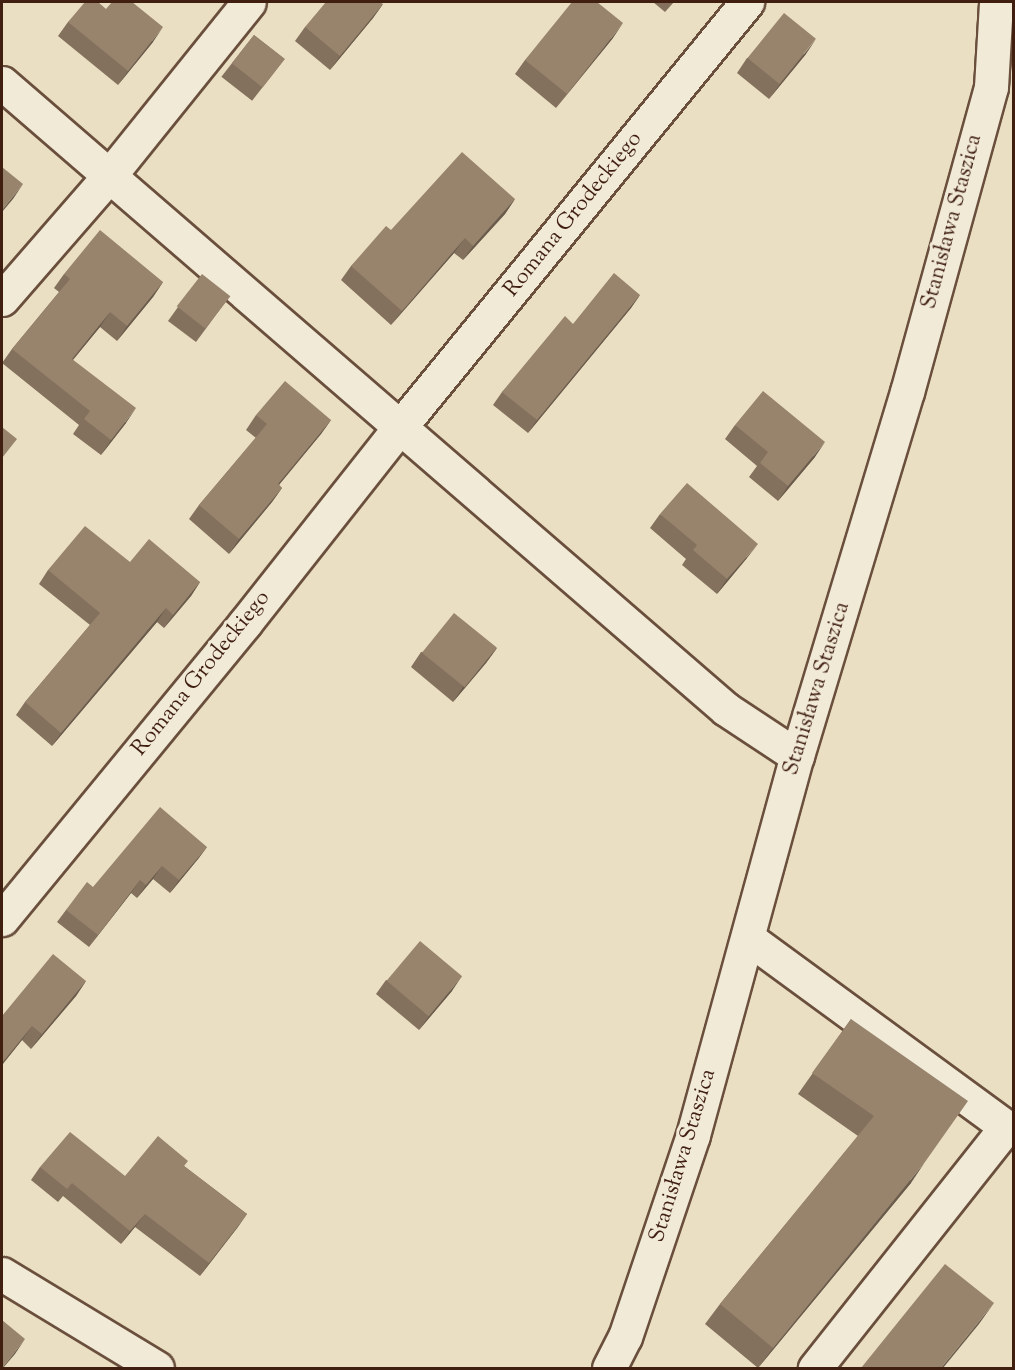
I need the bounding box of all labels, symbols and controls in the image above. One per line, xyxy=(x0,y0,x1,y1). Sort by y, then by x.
street label: Romana Grodeckiego xyxy=(499,127,649,303)
street label: Stanisława Staszica xyxy=(917,132,989,312)
street label: Romana Grodeckiego xyxy=(127,586,277,762)
street label: Stanisława Staszica xyxy=(779,599,857,779)
street label: Stanisława Staszica xyxy=(645,1066,723,1246)

